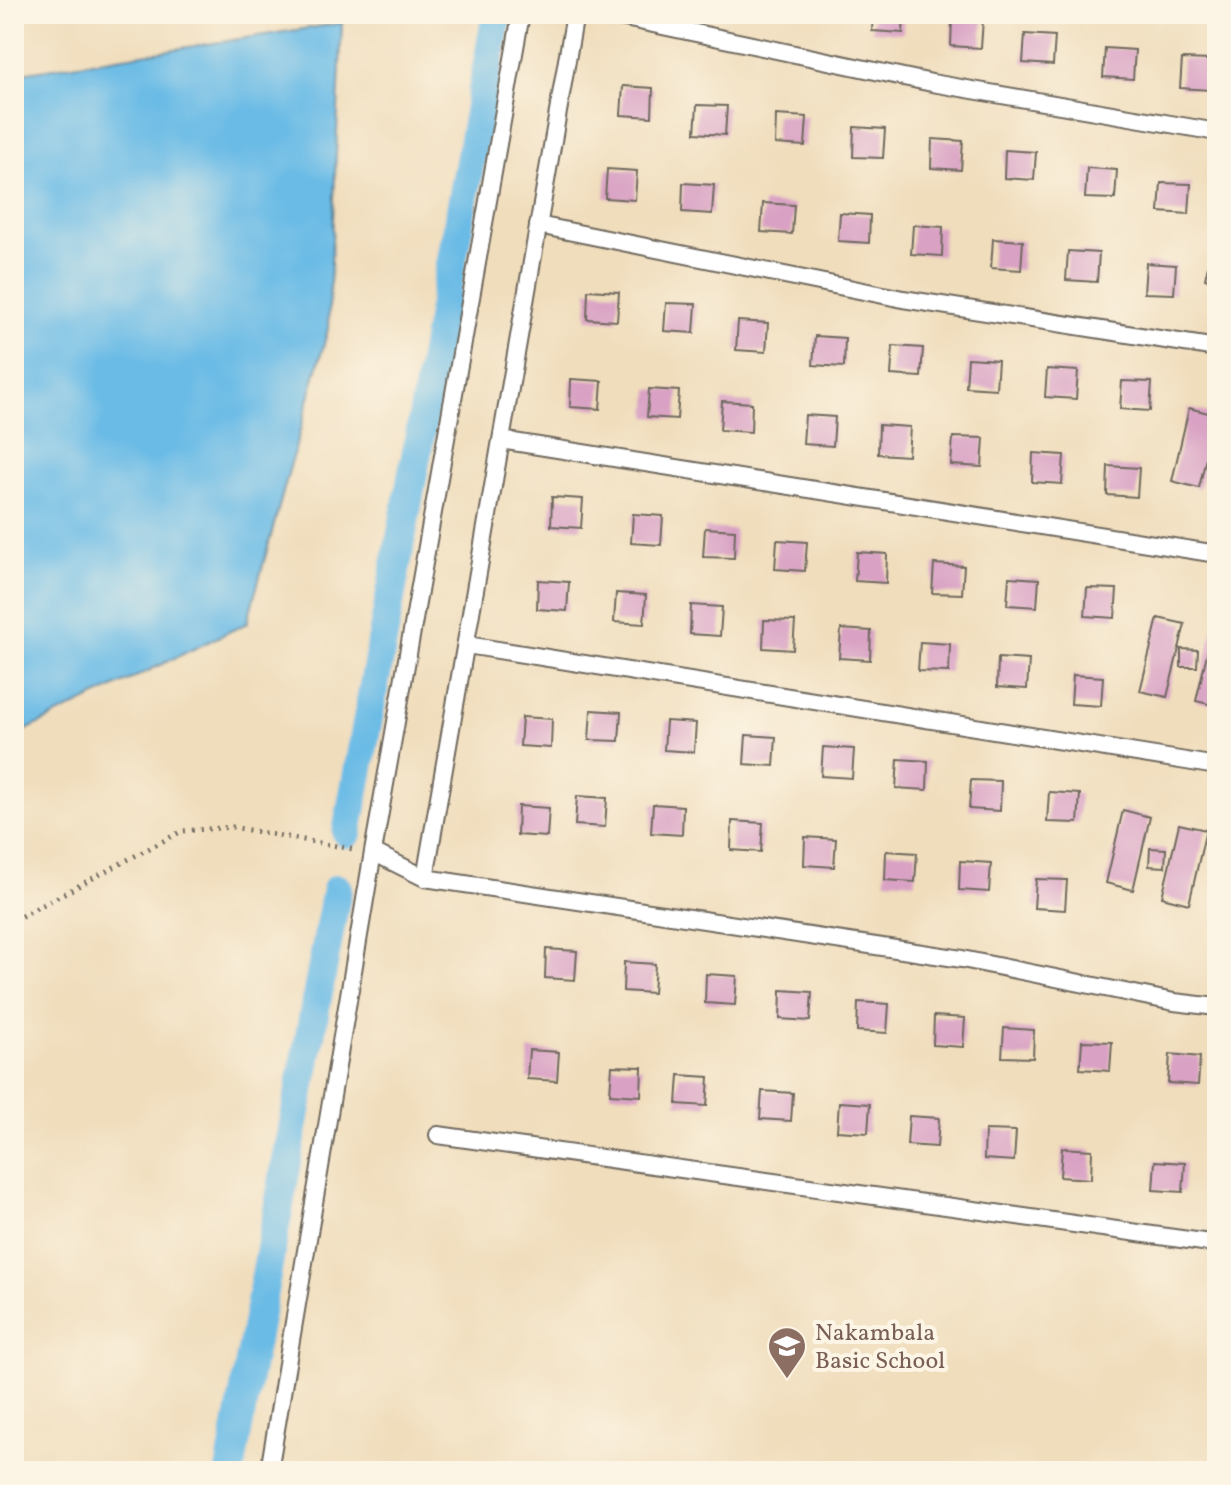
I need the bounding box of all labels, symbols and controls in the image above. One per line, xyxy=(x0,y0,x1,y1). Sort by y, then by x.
place label: Nakambala Basic School xyxy=(815,1317,945,1379)
school or university icon: Nakambala Basic School xyxy=(766,1325,808,1380)

